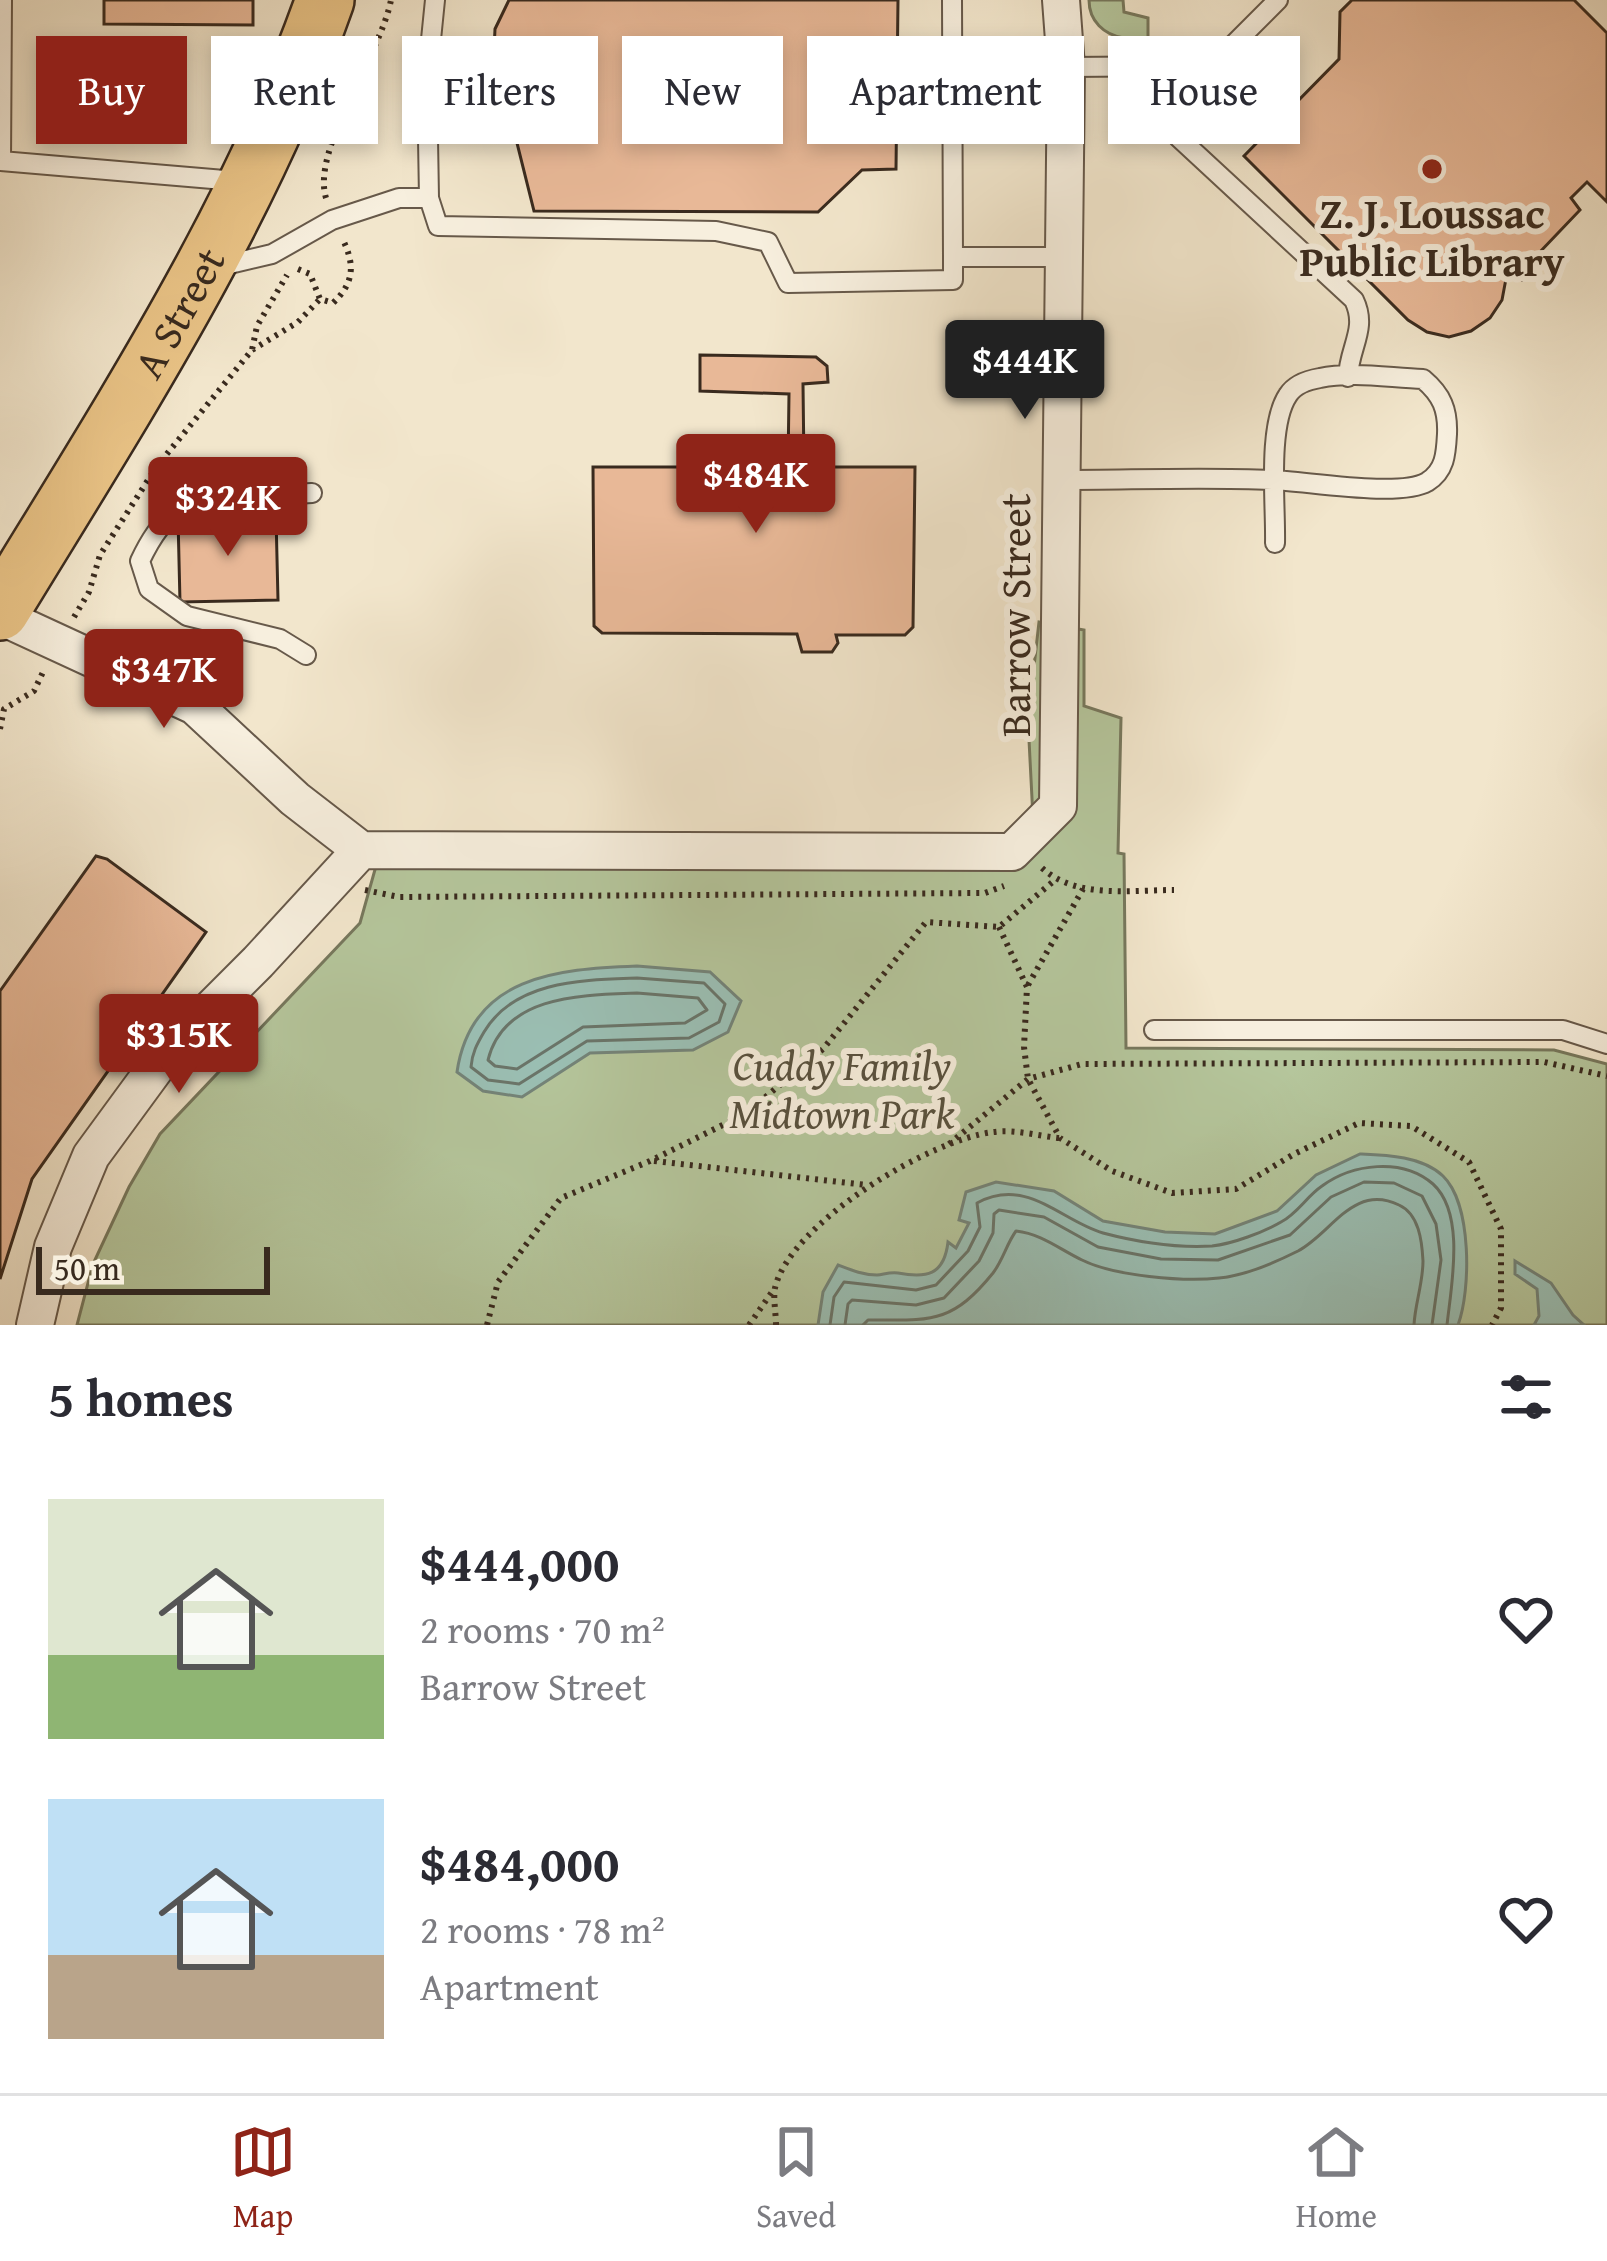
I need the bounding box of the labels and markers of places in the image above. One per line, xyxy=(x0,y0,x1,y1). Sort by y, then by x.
marker: Z. J. Loussac Public Library xyxy=(1419,156,1445,182)
place label: Z. J. Loussac Public Library xyxy=(1299,182,1565,291)
pin: $444K xyxy=(941,320,1109,422)
pin: $484K xyxy=(672,434,840,536)
pin: $324K xyxy=(144,457,312,559)
pin: $347K xyxy=(80,629,248,731)
pin: $315K xyxy=(95,994,263,1096)

